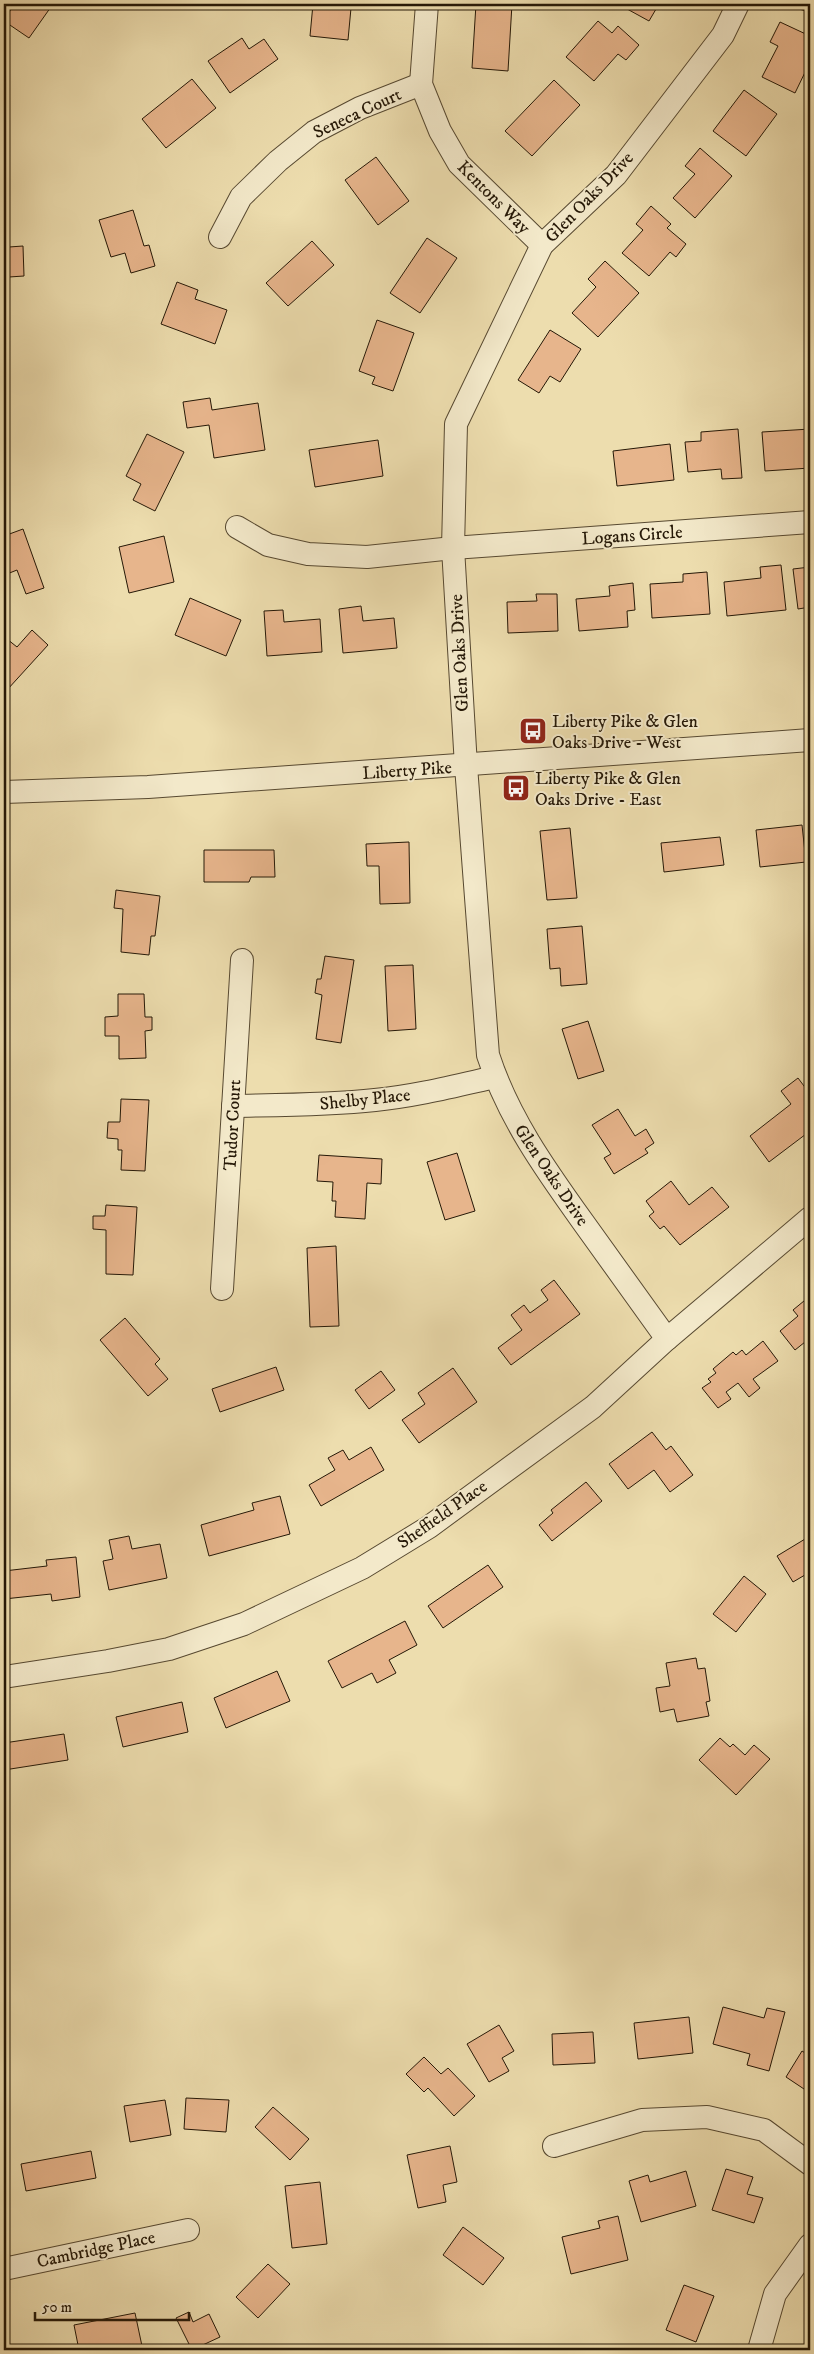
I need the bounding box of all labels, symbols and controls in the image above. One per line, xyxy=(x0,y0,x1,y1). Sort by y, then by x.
street label: Seneca Court xyxy=(310,84,405,144)
street label: Glen Oaks Drive xyxy=(541,148,639,248)
street label: Kentons Way xyxy=(452,157,535,239)
street label: Logans Circle xyxy=(581,521,683,550)
street label: Glen Oaks Drive xyxy=(446,593,474,712)
place label: Liberty Pike & Glen Oaks Drive - West xyxy=(552,711,699,754)
bus stop icon: Liberty Pike & Glen Oaks Drive - West xyxy=(518,716,548,746)
street label: Liberty Pike xyxy=(362,757,453,785)
place label: Liberty Pike & Glen Oaks Drive - East xyxy=(535,768,682,811)
bus stop icon: Liberty Pike & Glen Oaks Drive - East xyxy=(501,773,531,803)
street label: Tudor Court xyxy=(220,1079,246,1171)
street label: Shelby Place xyxy=(319,1084,412,1116)
street label: Glen Oaks Drive xyxy=(509,1121,593,1231)
street label: Sheffield Place xyxy=(393,1476,492,1554)
street label: Cambridge Place xyxy=(35,2227,157,2273)
scale bar xyxy=(35,2289,189,2321)
text: 50 m xyxy=(42,2298,72,2317)

